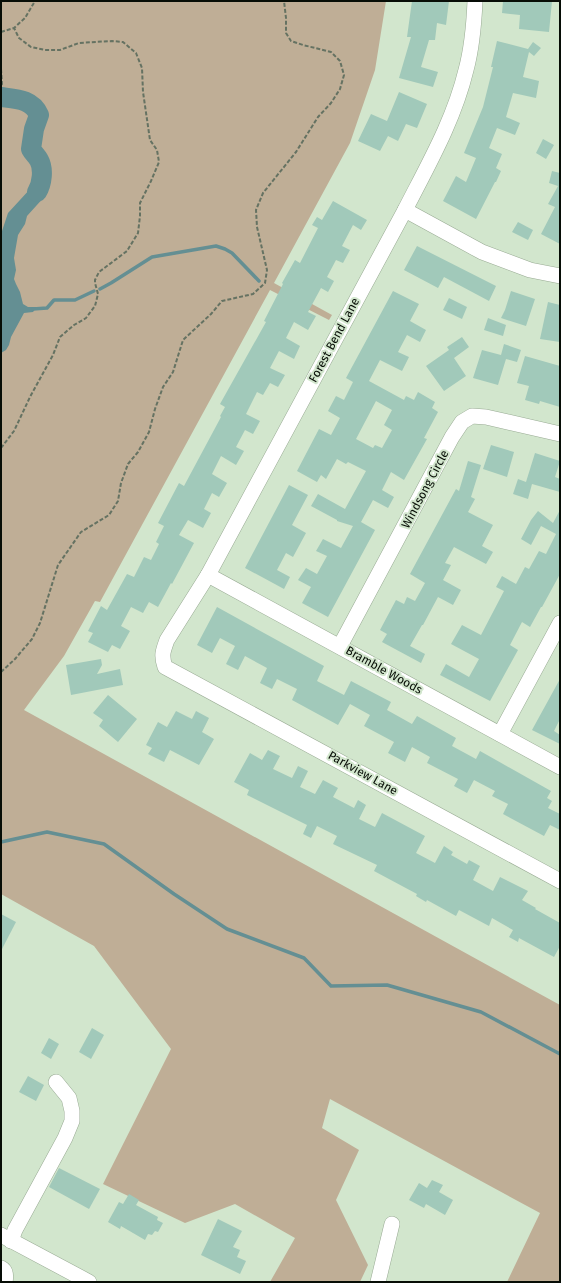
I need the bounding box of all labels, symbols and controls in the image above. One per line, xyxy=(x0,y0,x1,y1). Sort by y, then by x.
street label: Forest Bend Lane xyxy=(306,295,362,385)
street label: Windsong Circle xyxy=(398,447,452,531)
street label: Bramble Woods xyxy=(343,643,425,697)
street label: Parkview Lane xyxy=(326,748,400,798)

